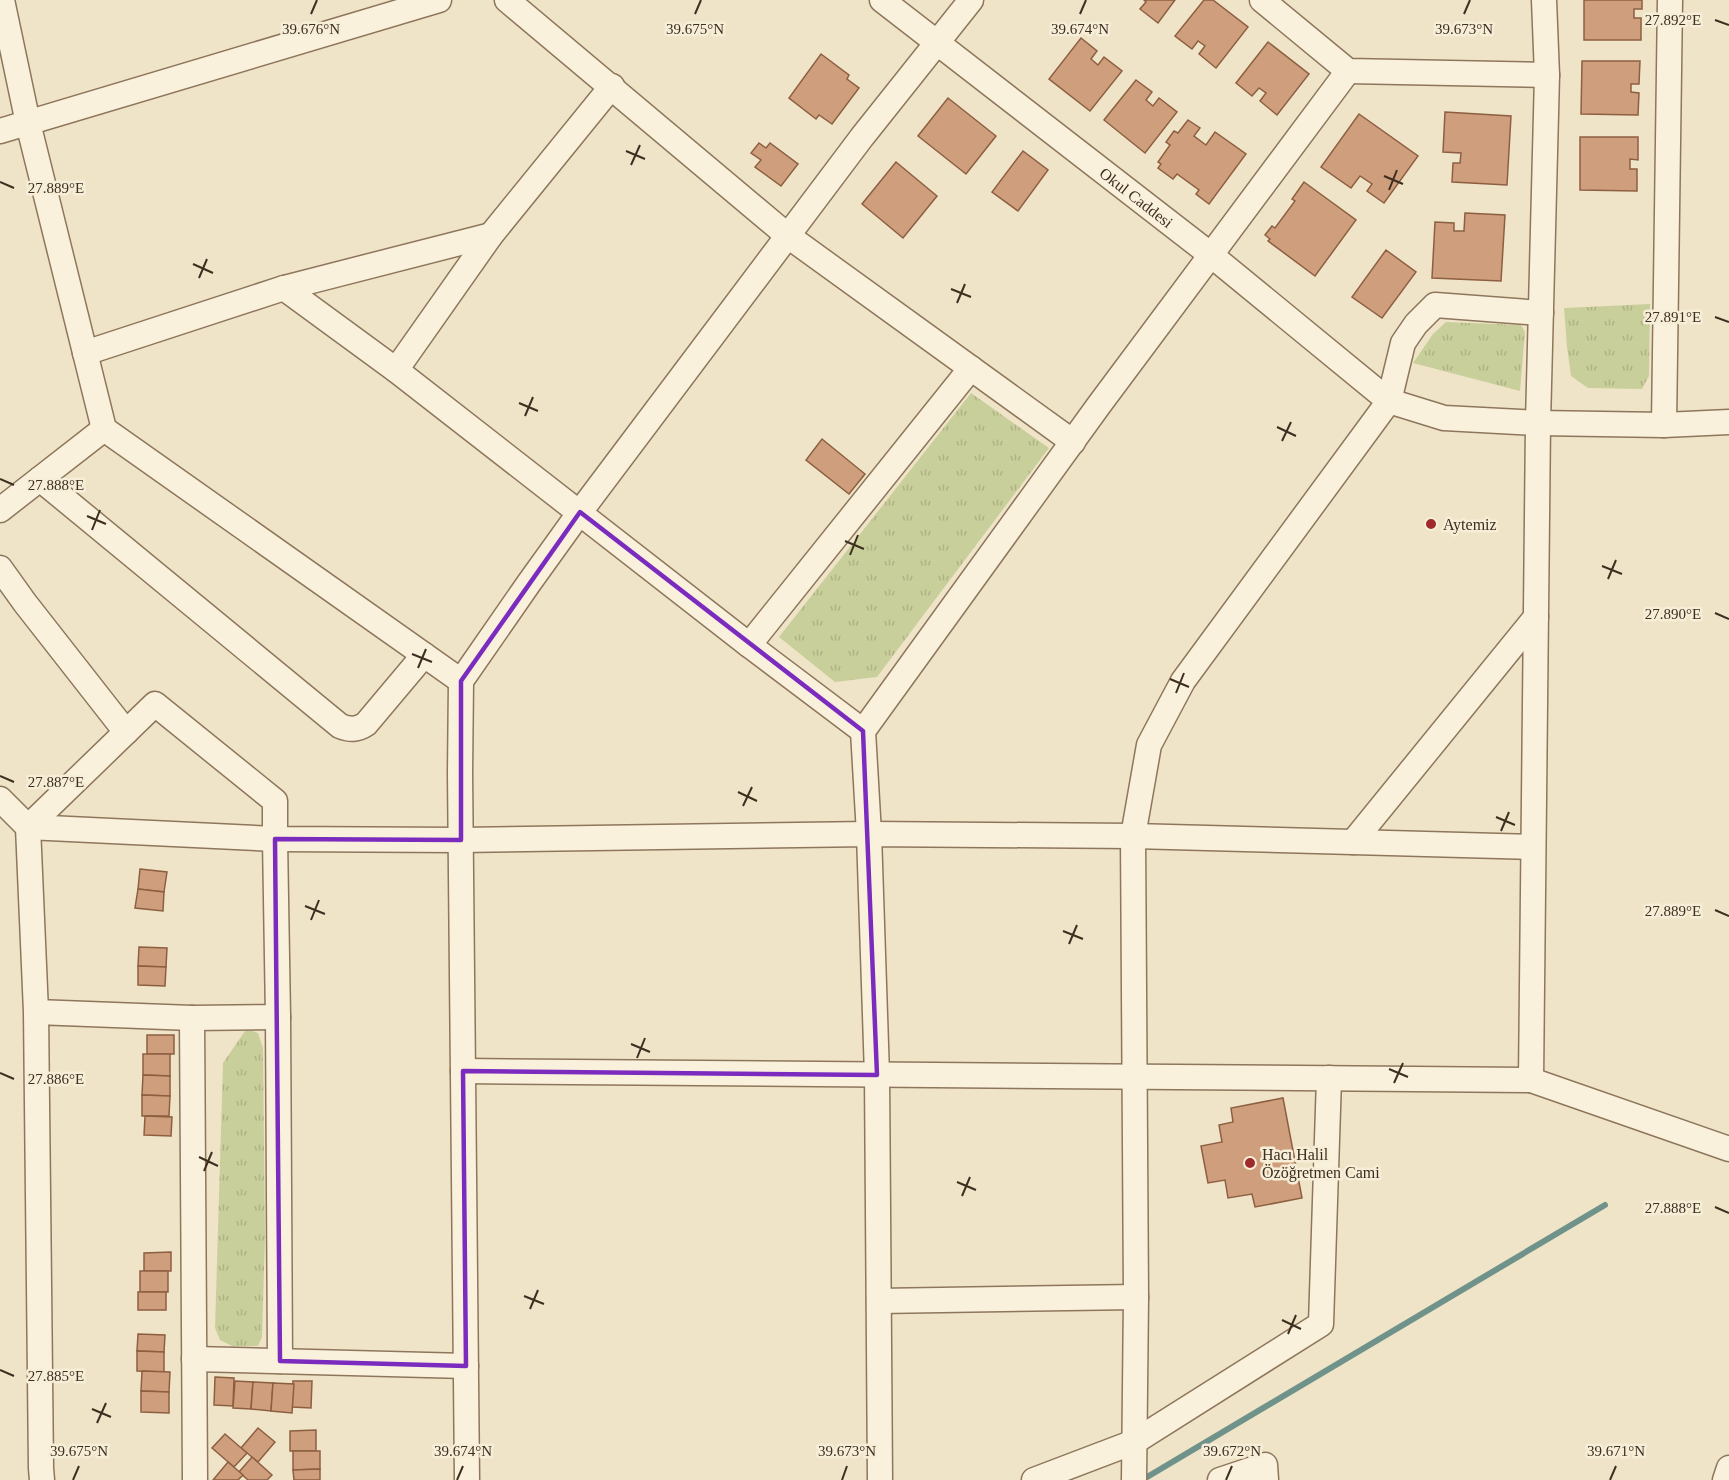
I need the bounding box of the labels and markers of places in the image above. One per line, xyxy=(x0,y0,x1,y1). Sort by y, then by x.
place label: Aytemiz xyxy=(1443,516,1497,534)
marker: Aytemiz xyxy=(1424,517,1438,531)
place label: Hacı Halil Özöğretmen Cami xyxy=(1262,1146,1380,1182)
marker: Hacı Halil Özöğretmen Cami xyxy=(1243,1156,1257,1170)

